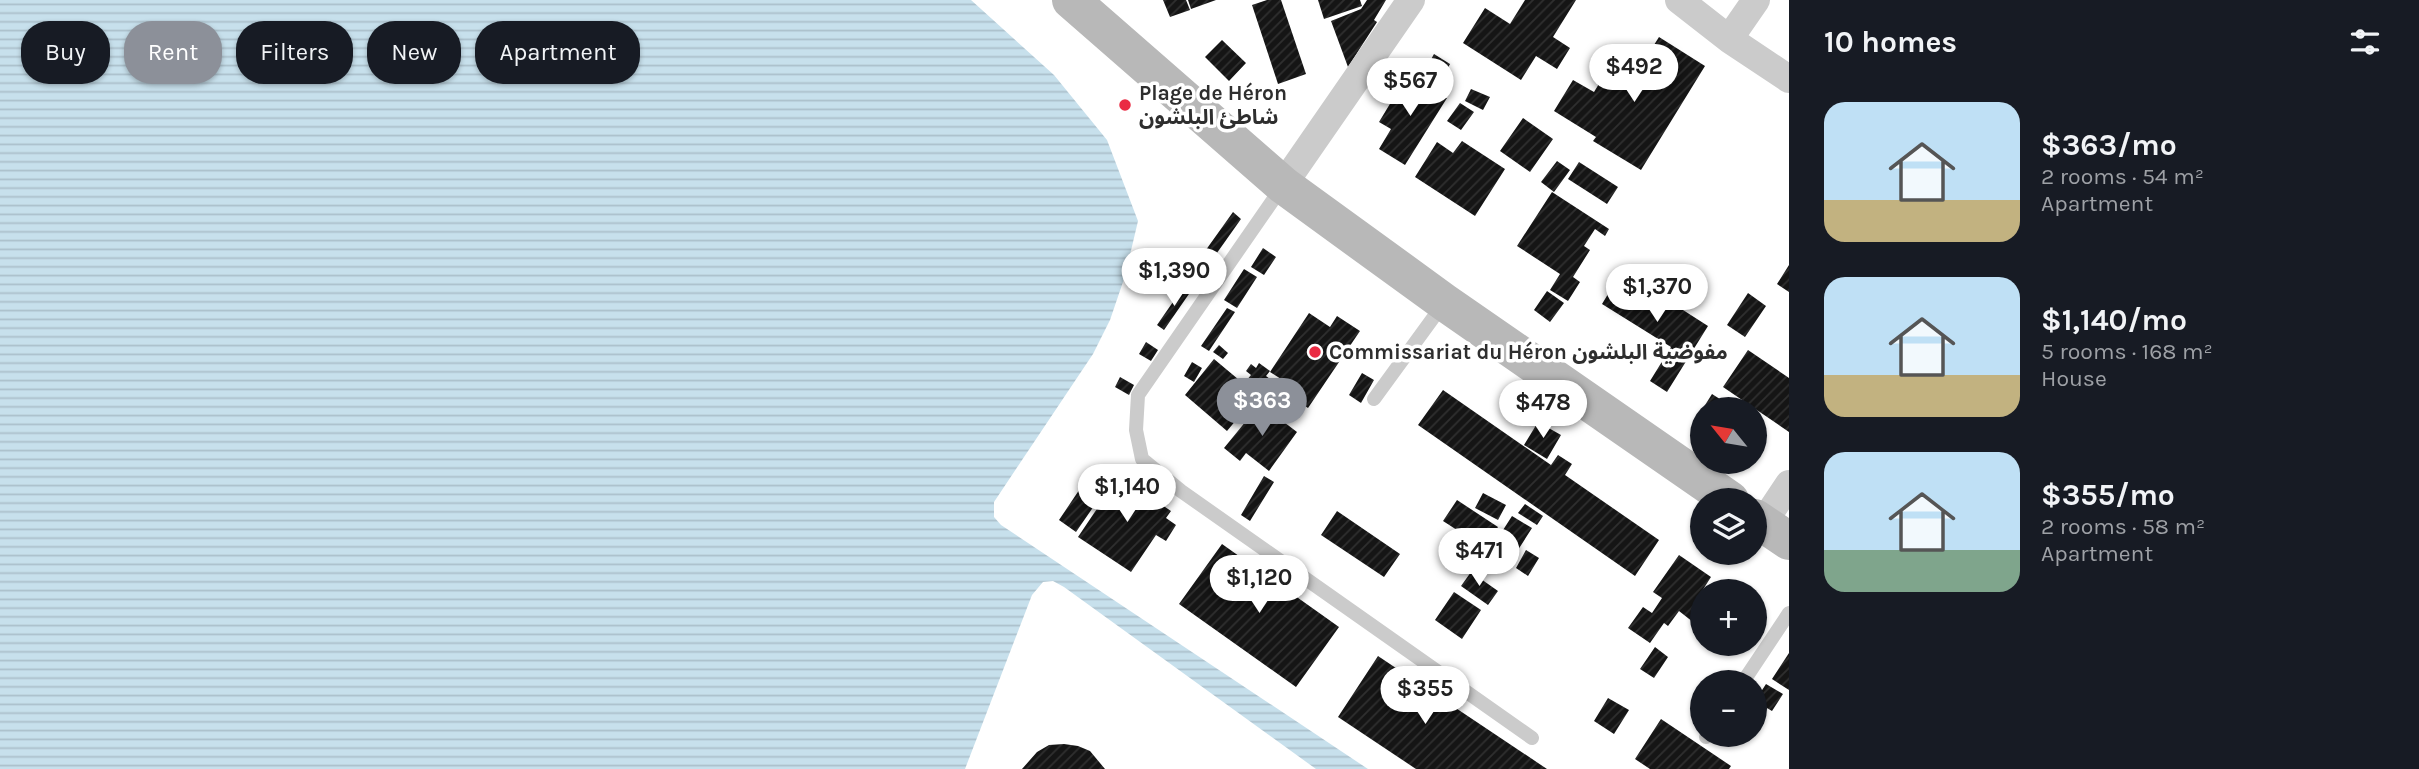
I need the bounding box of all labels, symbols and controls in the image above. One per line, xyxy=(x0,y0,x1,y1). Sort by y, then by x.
chip: Buy xyxy=(21,21,110,84)
chip: Rent xyxy=(124,21,222,84)
chip: Filters xyxy=(236,21,353,84)
chip: New xyxy=(367,21,461,84)
chip: Apartment xyxy=(475,21,640,84)
icon: filters xyxy=(2346,23,2384,61)
text: 10 homes xyxy=(1824,24,1957,60)
pin: $492 xyxy=(1593,44,1675,104)
text: $492 xyxy=(1605,53,1663,80)
pin: $567 xyxy=(1369,58,1451,118)
text: $567 xyxy=(1383,67,1437,94)
place label: Plage de Héron شاطئ البلشون xyxy=(1139,81,1287,129)
marker: Plage de Héron شاطئ البلشون xyxy=(1117,97,1133,113)
text: $363/mo xyxy=(2041,127,2177,163)
icon: home xyxy=(1880,130,1964,214)
text: 2 rooms · 54 m² xyxy=(2041,163,2204,190)
text: Apartment xyxy=(2041,190,2153,217)
pin: $1,390 xyxy=(1117,248,1231,308)
text: $1,390 xyxy=(1138,257,1210,284)
pin: $1,370 xyxy=(1600,264,1714,324)
text: $1,370 xyxy=(1622,273,1692,300)
text: $1,140/mo xyxy=(2041,302,2187,338)
icon: home xyxy=(1880,305,1964,389)
text: 5 rooms · 168 m² xyxy=(2041,338,2213,365)
place label: Commissariat du Héron مفوضية البلشون xyxy=(1329,340,1728,364)
marker: Commissariat du Héron مفوضية البلشون xyxy=(1307,344,1323,360)
text: House xyxy=(2041,365,2107,392)
pin: $363 xyxy=(1221,378,1303,438)
pin: $478 xyxy=(1502,380,1584,440)
text: $363 xyxy=(1233,387,1291,414)
text: $478 xyxy=(1515,389,1571,416)
north arrow xyxy=(1690,397,1768,474)
map controls xyxy=(1690,397,1767,747)
pin: $1,140 xyxy=(1070,464,1184,524)
text: $1,140 xyxy=(1094,473,1160,500)
text: $355/mo xyxy=(2041,477,2175,513)
icon: home xyxy=(1880,480,1964,564)
button: layers xyxy=(1690,488,1767,565)
text: 2 rooms · 58 m² xyxy=(2041,513,2205,540)
pin: $471 xyxy=(1438,528,1520,588)
text: $471 xyxy=(1454,537,1504,564)
text: Apartment xyxy=(2041,540,2153,567)
pin: $1,120 xyxy=(1202,556,1316,615)
text: $1,120 xyxy=(1226,564,1292,591)
button: + xyxy=(1690,579,1767,656)
pin: $355 xyxy=(1384,666,1466,726)
button: − xyxy=(1690,670,1767,747)
text: $355 xyxy=(1397,675,1453,702)

